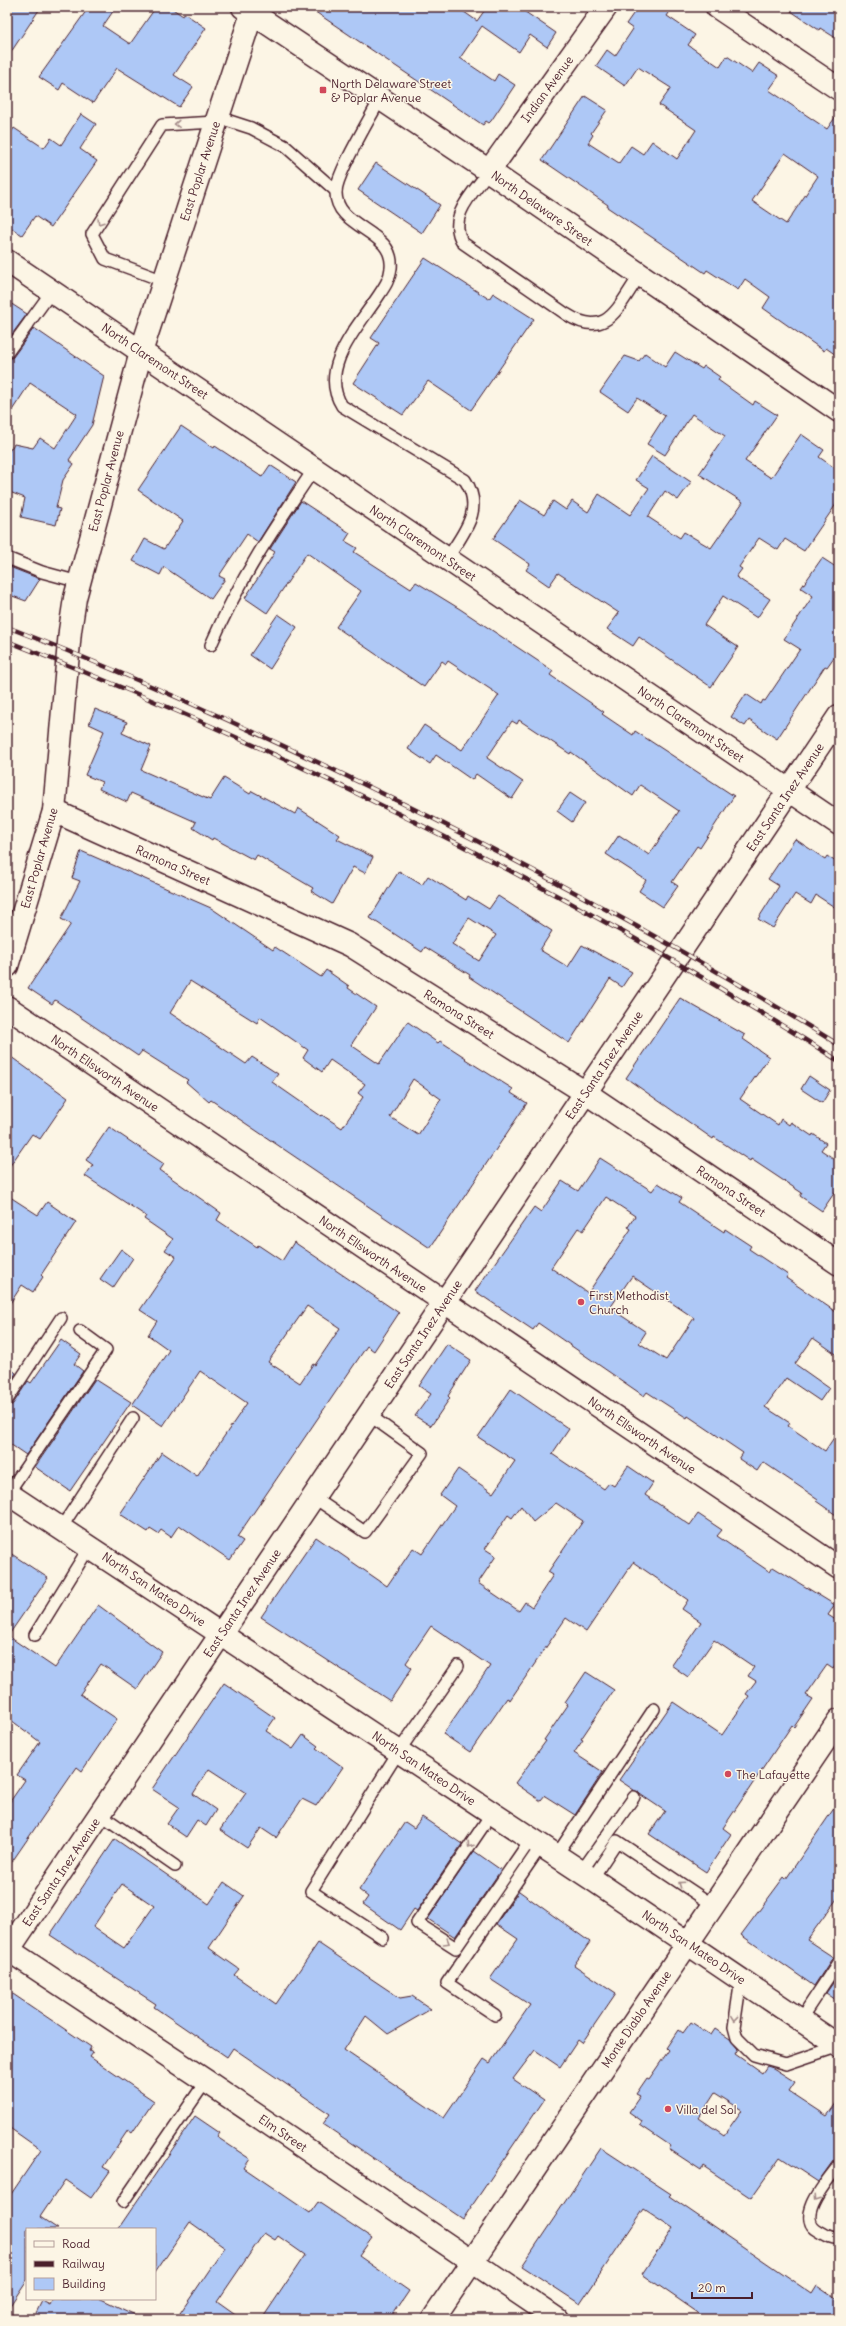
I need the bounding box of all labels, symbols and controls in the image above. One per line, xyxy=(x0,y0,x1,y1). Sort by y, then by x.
street label: Indian Avenue xyxy=(518,53,576,125)
place label: North Delaware Street & Poplar Avenue xyxy=(331,76,451,105)
marker: North Delaware Street & Poplar Avenue xyxy=(318,85,328,95)
one-way arrow xyxy=(174,119,180,128)
street label: East Poplar Avenue xyxy=(177,119,223,223)
street label: North Delaware Street xyxy=(488,167,596,249)
one-way arrow xyxy=(98,217,105,224)
street label: North Claremont Street xyxy=(99,320,211,402)
street label: East Poplar Avenue xyxy=(85,429,127,533)
street label: North Claremont Street xyxy=(367,502,479,584)
street label: North Claremont Street xyxy=(635,683,747,765)
street label: East Santa Inez Avenue xyxy=(743,740,827,854)
street label: East Poplar Avenue xyxy=(17,806,61,910)
street label: Ramona Street xyxy=(133,842,213,888)
street label: Ramona Street xyxy=(421,986,497,1042)
street label: East Santa Inez Avenue xyxy=(562,1008,646,1122)
street label: North Ellsworth Avenue xyxy=(48,1031,162,1115)
street label: Ramona Street xyxy=(693,1162,769,1220)
street label: North Ellsworth Avenue xyxy=(316,1212,430,1296)
street label: East Santa Inez Avenue xyxy=(381,1277,465,1391)
place label: First Methodist Church xyxy=(589,1288,669,1317)
marker: First Methodist Church xyxy=(576,1297,586,1307)
street label: North Ellsworth Avenue xyxy=(585,1393,699,1477)
street label: East Santa Inez Avenue xyxy=(200,1546,284,1660)
street label: North San Mateo Drive xyxy=(99,1549,209,1629)
street label: North San Mateo Drive xyxy=(369,1728,479,1808)
place label: The Lafayette xyxy=(736,1767,810,1782)
marker: The Lafayette xyxy=(723,1769,733,1779)
street label: East Santa Inez Avenue xyxy=(19,1815,103,1929)
one-way arrow xyxy=(467,1841,475,1848)
one-way arrow xyxy=(678,1882,685,1889)
street label: North San Mateo Drive xyxy=(639,1907,749,1987)
one-way arrow xyxy=(443,1938,450,1945)
street label: Monte Diablo Avenue xyxy=(598,1968,674,2070)
one-way arrow xyxy=(731,2015,740,2021)
place label: Villa del Sol xyxy=(676,2102,736,2117)
marker: Villa del Sol xyxy=(663,2104,673,2114)
street label: Elm Street xyxy=(256,2111,310,2155)
one-way arrow xyxy=(814,2193,822,2200)
legend xyxy=(26,2228,156,2300)
text: Road xyxy=(62,2236,90,2251)
text: Railway xyxy=(62,2256,105,2271)
scale bar xyxy=(692,2274,752,2300)
text: Building xyxy=(62,2276,106,2291)
text: 20 m xyxy=(698,2280,726,2295)

